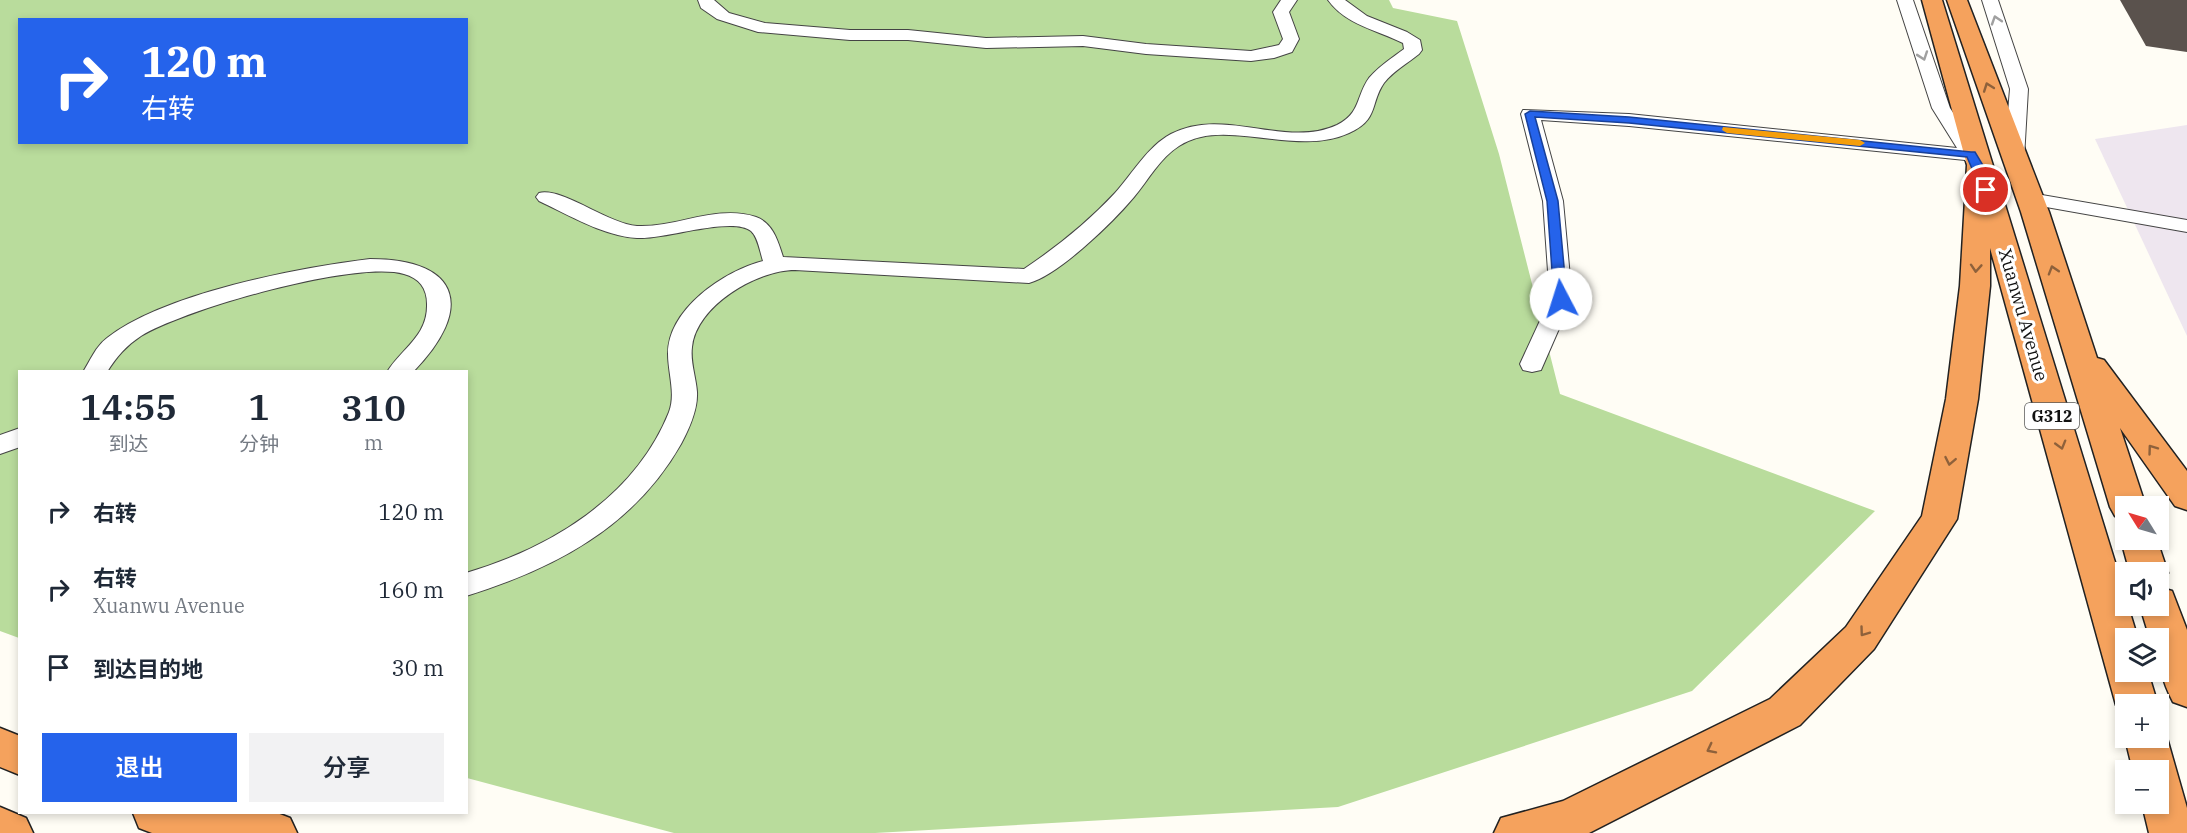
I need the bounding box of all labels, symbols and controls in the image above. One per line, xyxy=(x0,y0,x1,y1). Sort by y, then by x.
one-way arrow xyxy=(1991,15,2004,26)
text: 120 m xyxy=(141,34,267,89)
icon: right xyxy=(42,42,120,120)
one-way arrow xyxy=(1916,50,1928,61)
one-way arrow xyxy=(1982,82,1995,93)
text: 右转 xyxy=(141,90,195,125)
pin xyxy=(1960,164,2011,215)
icon: arrive xyxy=(1969,173,2002,206)
street label: Xuanwu Avenue xyxy=(1994,246,2053,384)
one-way arrow xyxy=(1970,263,1983,272)
one-way arrow xyxy=(2048,265,2060,276)
position arrow xyxy=(1529,267,1593,331)
text: 14:55 xyxy=(80,383,177,430)
text: 1 xyxy=(248,383,270,430)
text: 310 xyxy=(341,384,406,431)
road number: G312 xyxy=(2025,403,2079,429)
text: m xyxy=(364,429,383,456)
text: 到达 xyxy=(109,430,149,457)
text: 分钟 xyxy=(239,430,279,457)
one-way arrow xyxy=(2054,439,2066,450)
one-way arrow xyxy=(2149,445,2160,456)
one-way arrow xyxy=(1944,456,1957,466)
icon: right xyxy=(42,495,75,528)
north arrow xyxy=(2115,496,2169,550)
map controls xyxy=(2115,496,2169,814)
text: 120 m xyxy=(378,497,444,526)
text: 右转 xyxy=(93,498,137,527)
button: sound xyxy=(2115,562,2169,616)
text: 右转 xyxy=(93,563,137,592)
icon: right xyxy=(42,573,75,606)
text: 160 m xyxy=(378,575,444,604)
text: Xuanwu Avenue xyxy=(93,592,245,619)
one-way arrow xyxy=(1860,625,1871,636)
button: layers xyxy=(2115,628,2169,682)
icon: arrive xyxy=(42,651,75,684)
text: 30 m xyxy=(392,653,444,682)
text: 到达目的地 xyxy=(93,654,203,683)
button: + xyxy=(2115,694,2169,748)
button: 退出 xyxy=(42,733,237,802)
button: 分享 xyxy=(249,733,444,802)
one-way arrow xyxy=(1707,742,1718,754)
button: − xyxy=(2115,760,2169,814)

